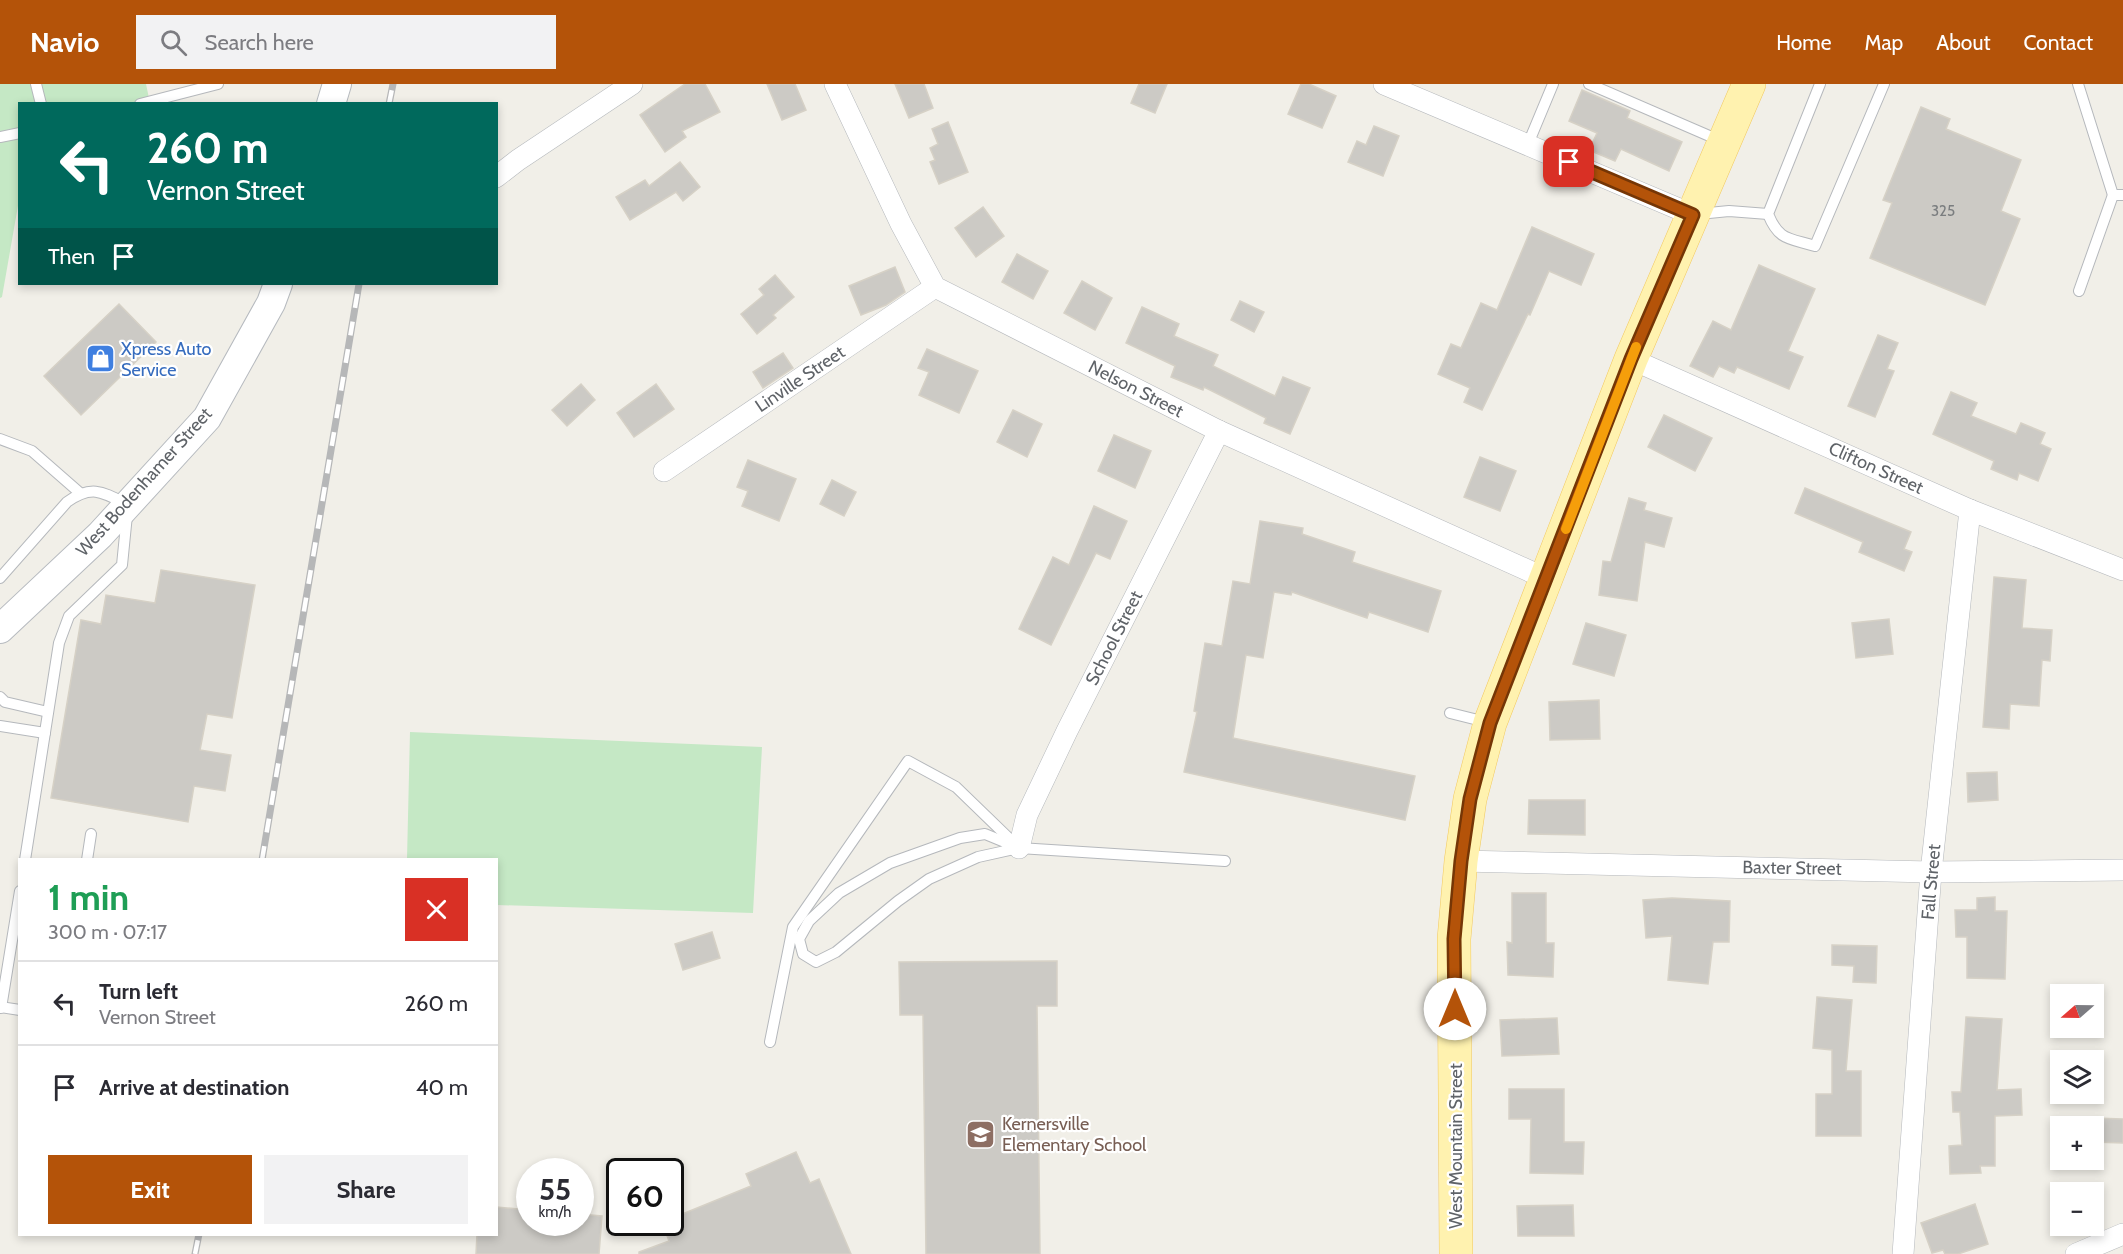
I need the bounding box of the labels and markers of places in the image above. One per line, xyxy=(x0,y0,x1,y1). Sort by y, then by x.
pin xyxy=(1543,136,1594,187)
place label: Xpress Auto Service xyxy=(121,338,212,381)
shop icon: Xpress Auto Service xyxy=(84,343,116,375)
place label: Kernersville Elementary School xyxy=(1002,1113,1147,1156)
school or university icon: Kernersville Elementary School xyxy=(965,1118,997,1150)

